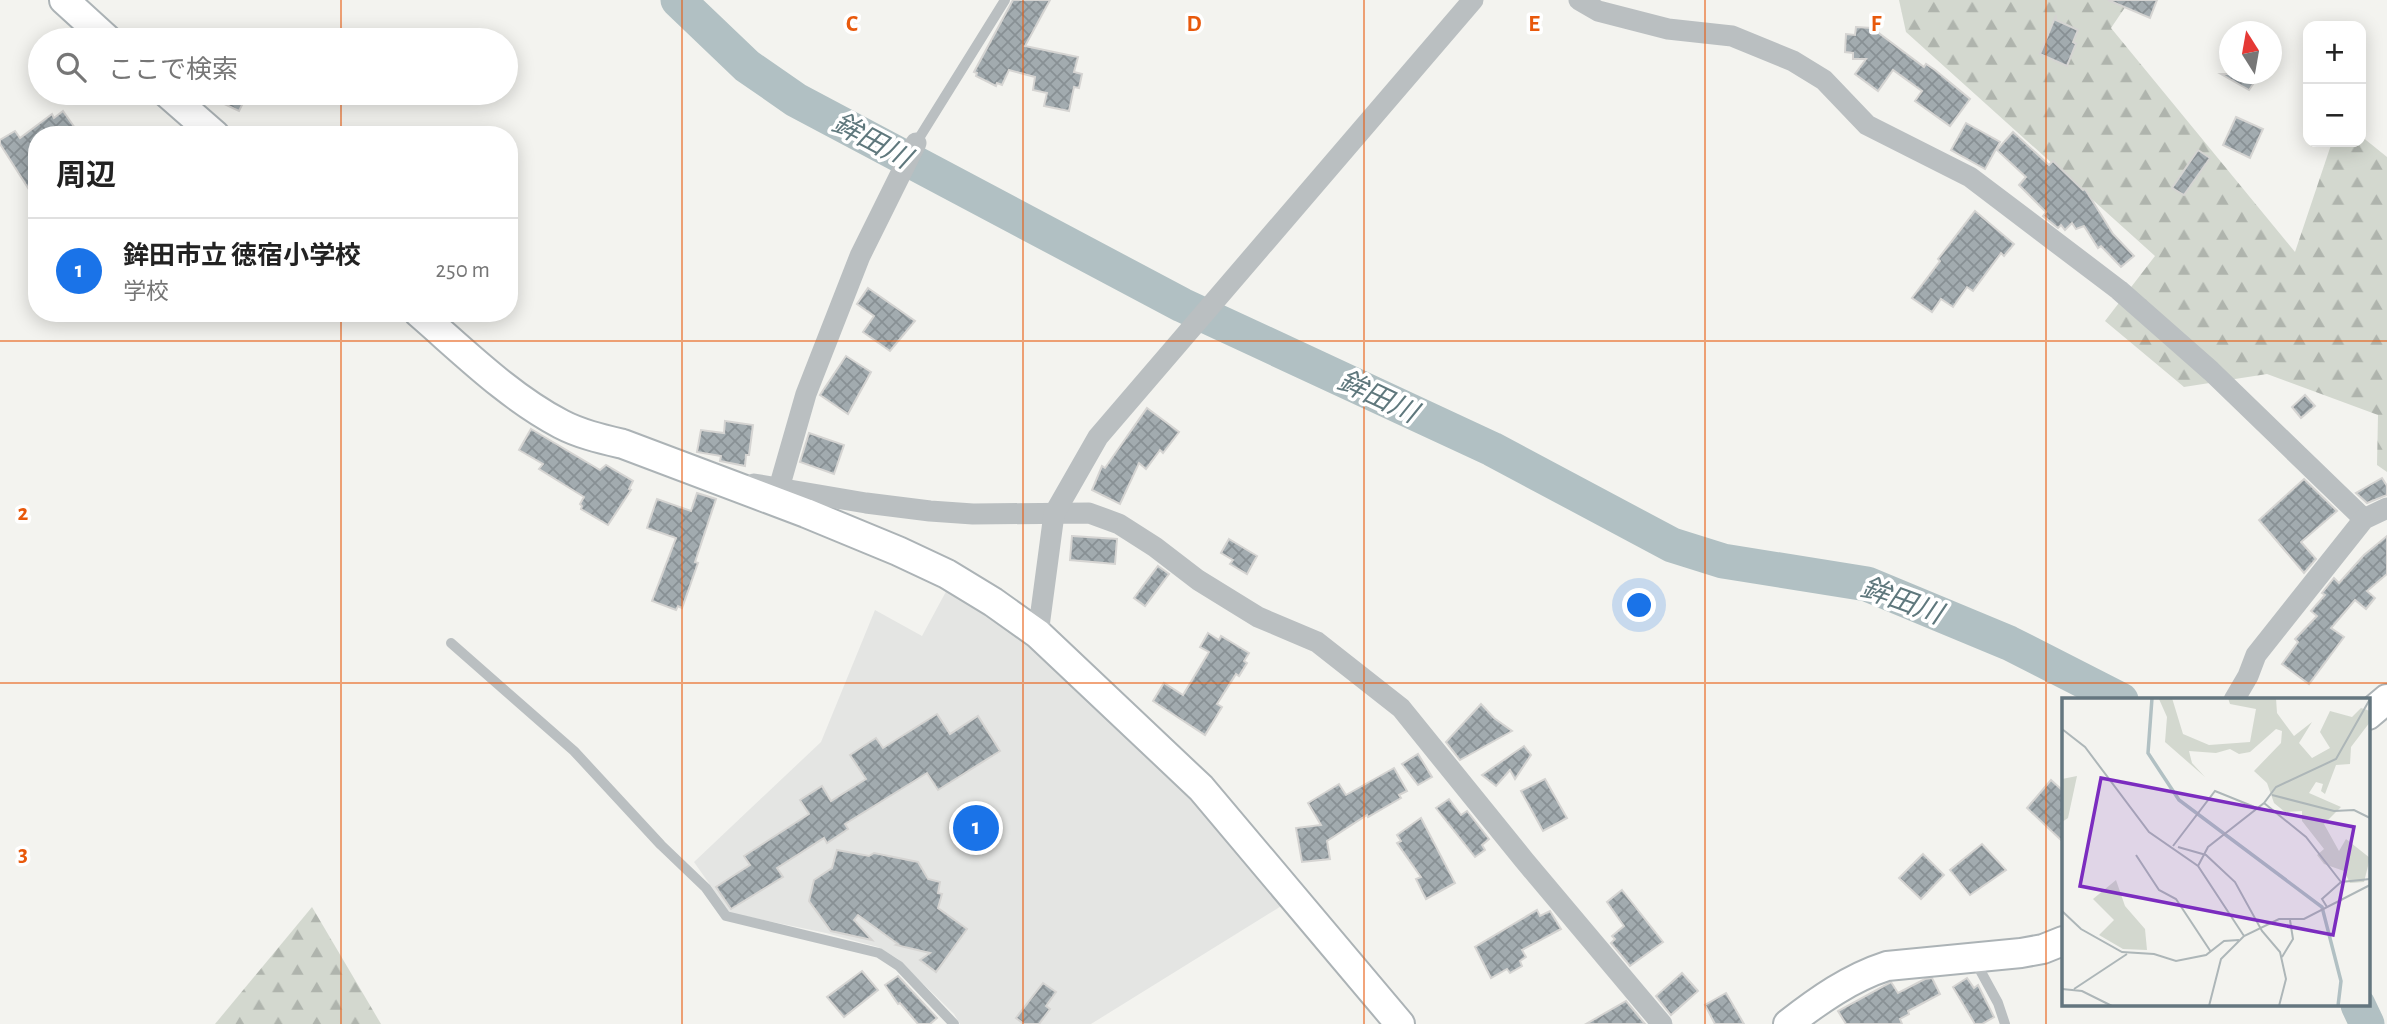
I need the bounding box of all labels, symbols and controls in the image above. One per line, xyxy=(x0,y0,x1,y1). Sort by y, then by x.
text: C xyxy=(846,13,858,36)
text: D xyxy=(1186,13,1202,36)
text: E xyxy=(1528,13,1540,36)
text: F xyxy=(1871,13,1882,36)
north arrow xyxy=(2219,21,2282,84)
map controls xyxy=(2303,21,2366,147)
button: + xyxy=(2303,21,2366,84)
search box xyxy=(28,28,518,105)
icon: search xyxy=(52,48,90,86)
text: ここで検索 xyxy=(108,57,238,83)
button: − xyxy=(2303,84,2366,147)
water label: 鉾田川 xyxy=(827,108,918,175)
text: 周辺 xyxy=(56,161,116,191)
text: 鉾田市立 徳宿小学校 xyxy=(123,243,361,269)
text: 1 xyxy=(75,259,83,282)
text: 250 m xyxy=(436,259,490,282)
text: 学校 xyxy=(123,281,169,304)
water label: 鉾田川 xyxy=(1333,366,1425,430)
text: 2 xyxy=(18,502,29,525)
water label: 鉾田川 xyxy=(1857,572,1949,630)
your location xyxy=(1622,588,1656,622)
inset map xyxy=(2062,698,2370,1006)
pin: 1 xyxy=(953,802,999,854)
text: 3 xyxy=(18,843,28,866)

